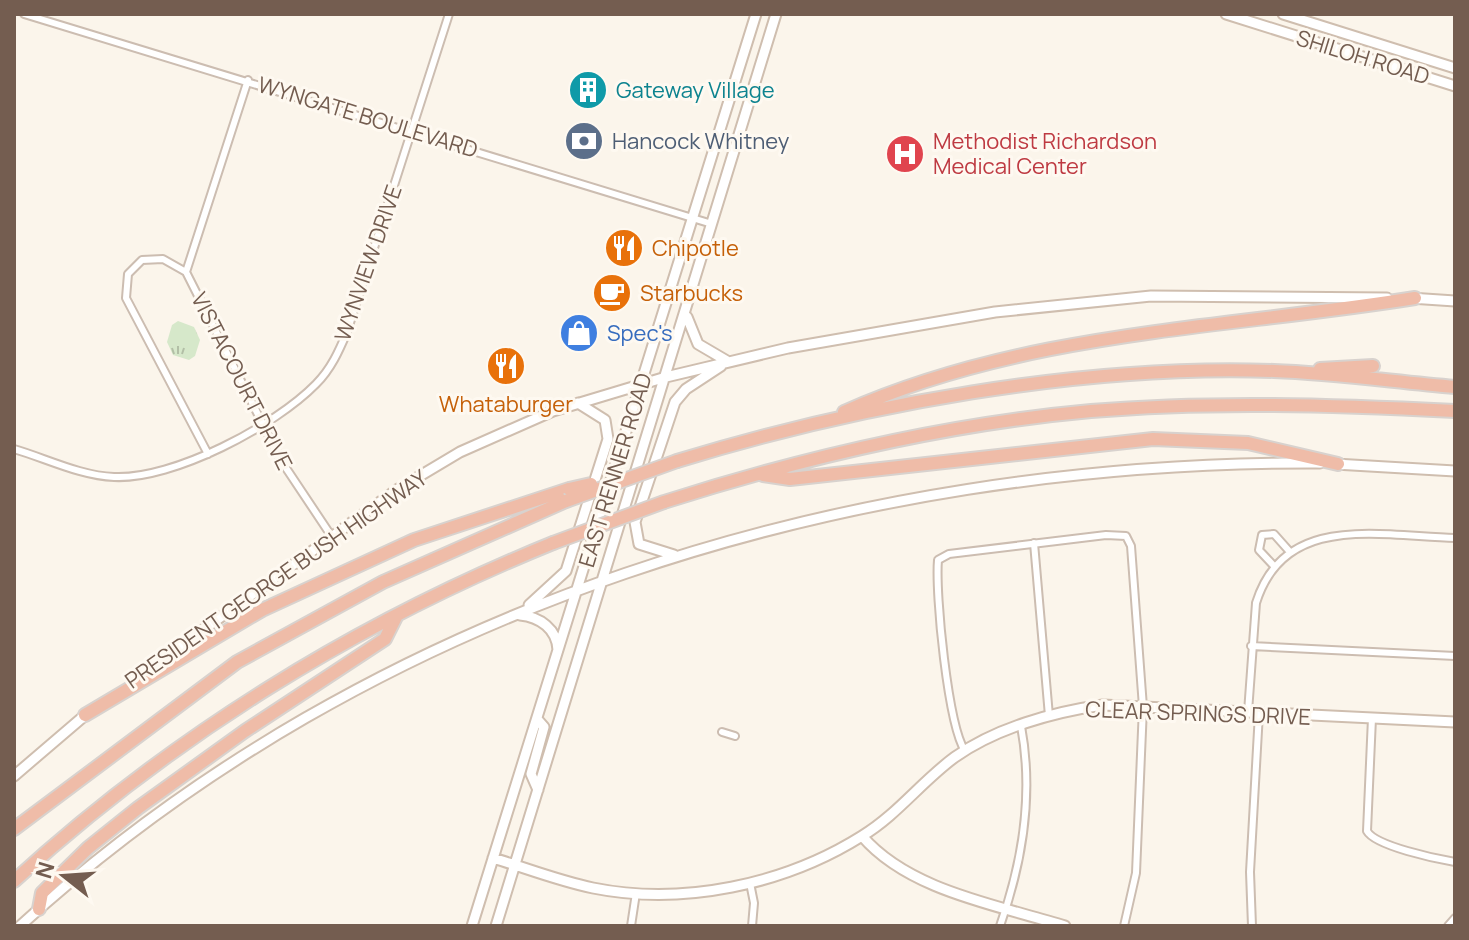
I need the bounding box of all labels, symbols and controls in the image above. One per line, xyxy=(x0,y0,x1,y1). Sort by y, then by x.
street label: SHILOH ROAD xyxy=(1293,22,1433,92)
street label: WYNGATE BOULEVARD xyxy=(254,69,482,165)
building icon: Gateway Village xyxy=(567,69,609,111)
place label: Gateway Village xyxy=(616,75,775,105)
bank icon: Hancock Whitney xyxy=(563,120,605,162)
place label: Hancock Whitney xyxy=(612,126,790,156)
place label: Methodist Richardson Medical Center xyxy=(933,126,1157,181)
hospital icon: Methodist Richardson Medical Center xyxy=(884,133,926,175)
street label: WYNVIEW DRIVE xyxy=(327,181,409,345)
restaurant icon: Chipotle xyxy=(603,227,645,269)
place label: Chipotle xyxy=(652,233,739,263)
cafe icon: Starbucks xyxy=(591,272,633,314)
place label: Starbucks xyxy=(640,278,743,308)
street label: VISTACOURT DRIVE xyxy=(184,287,300,475)
shop icon: Spec's xyxy=(558,312,600,354)
place label: Spec's xyxy=(607,318,673,348)
restaurant icon: Whataburger xyxy=(485,345,527,387)
street label: EAST RENNER ROAD xyxy=(571,369,659,571)
place label: Whataburger xyxy=(439,389,573,419)
street label: PRESIDENT GEORGE BUSH HIGHWAY xyxy=(119,462,434,695)
street label: CLEAR SPRINGS DRIVE xyxy=(1085,694,1311,732)
north arrow xyxy=(24,836,104,916)
text: N xyxy=(28,858,62,882)

